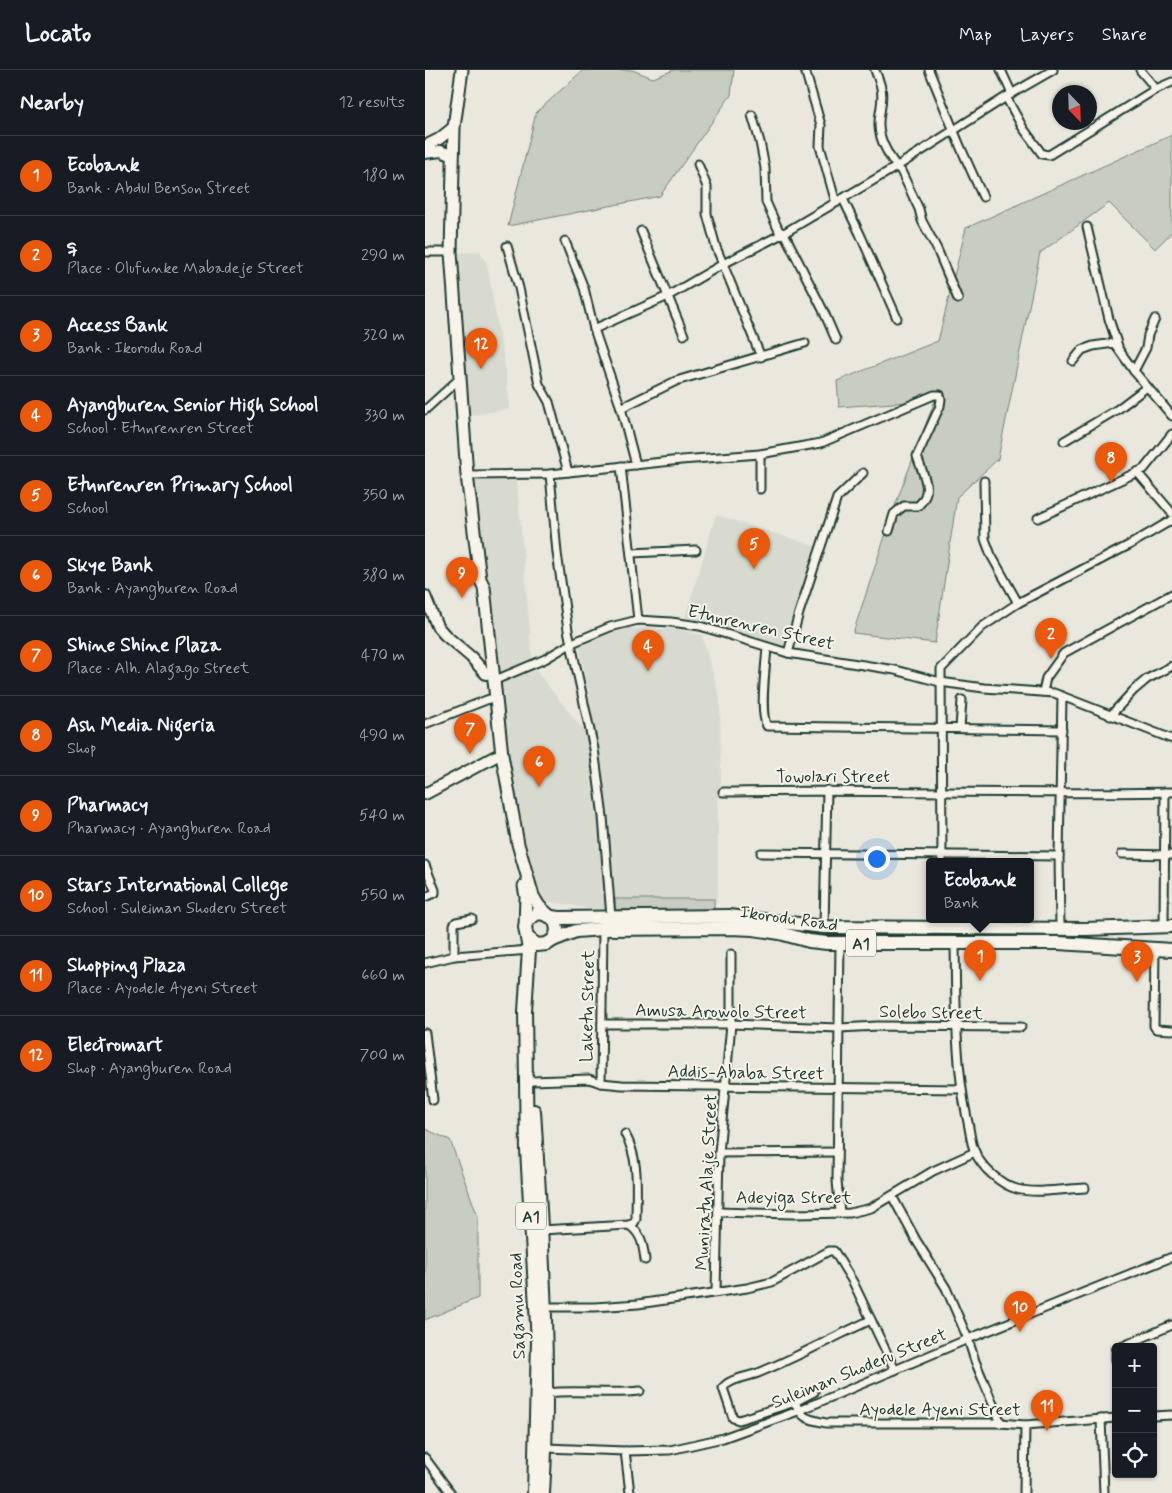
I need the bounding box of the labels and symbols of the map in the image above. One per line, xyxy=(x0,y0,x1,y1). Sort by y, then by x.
north arrow xyxy=(1052,85,1097,130)
pin: 12 xyxy=(465,328,497,369)
pin: 8 xyxy=(1095,442,1127,483)
pin: 5 xyxy=(738,528,770,569)
pin: 9 xyxy=(446,557,478,598)
street label: Etunrenren Street xyxy=(685,599,836,657)
pin: 2 xyxy=(1035,618,1067,659)
pin: 4 xyxy=(632,630,664,671)
pin: 7 xyxy=(454,713,486,754)
pin: 6 xyxy=(523,746,555,787)
street label: Towolari Street xyxy=(776,765,890,789)
your location xyxy=(864,846,890,872)
street label: Ikorodu Road xyxy=(738,900,839,938)
road number: A1 xyxy=(846,930,876,956)
pin: 1 xyxy=(964,940,996,981)
pin: 3 xyxy=(1121,941,1153,982)
street label: Laketu Street xyxy=(575,949,601,1062)
street label: Amusa Arowolo Street xyxy=(635,999,807,1025)
street label: Solebo Street xyxy=(879,1000,983,1026)
street label: Addis-Ababa Street xyxy=(667,1060,824,1086)
street label: Muniratu Alaje Street xyxy=(690,1093,724,1271)
street label: Adeyiga Street xyxy=(736,1186,853,1211)
road number: A1 xyxy=(516,1202,546,1230)
street label: Sagamu Road xyxy=(504,1252,534,1360)
pin: 10 xyxy=(1004,1291,1036,1332)
street label: Suleiman Shoderu Street xyxy=(768,1323,951,1415)
pin: 11 xyxy=(1031,1390,1063,1431)
street label: Ayodele Ayeni Street xyxy=(859,1398,1021,1422)

